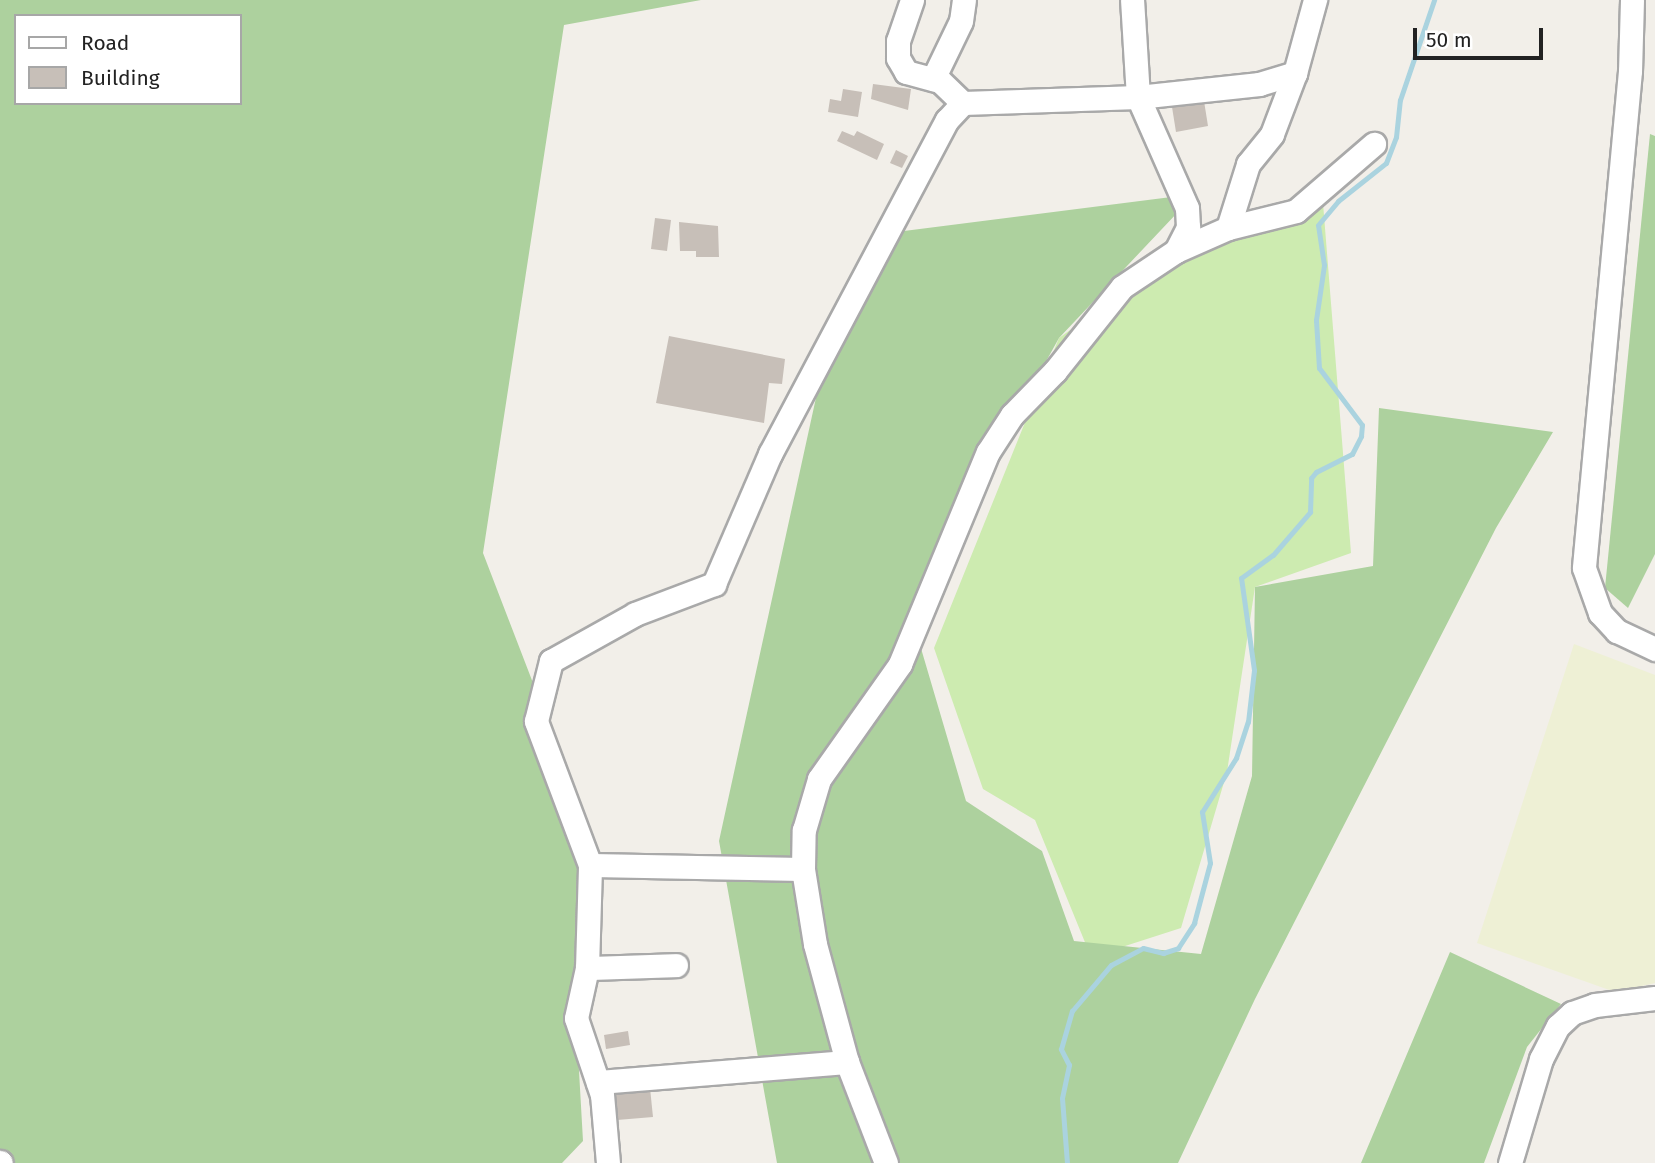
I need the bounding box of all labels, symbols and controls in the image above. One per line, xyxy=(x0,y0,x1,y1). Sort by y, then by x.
legend xyxy=(14,14,242,105)
scale bar xyxy=(1417,14,1546,58)
text: 50 m xyxy=(1426,27,1472,53)
text: Road xyxy=(81,30,129,56)
text: Building xyxy=(81,65,160,91)

